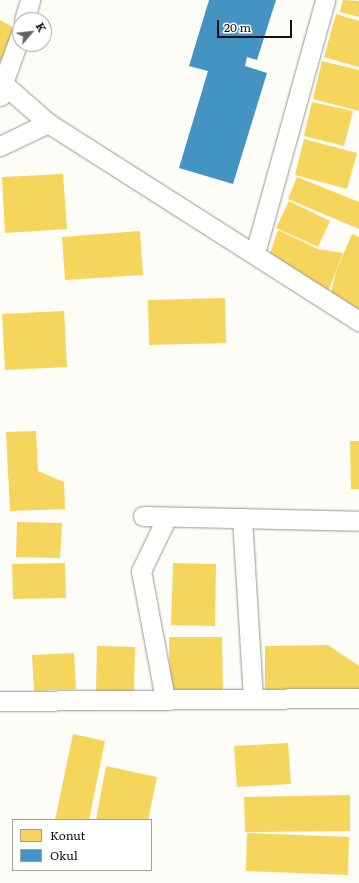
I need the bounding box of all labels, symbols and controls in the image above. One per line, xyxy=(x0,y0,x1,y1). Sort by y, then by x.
north arrow xyxy=(12,12,52,52)
scale bar xyxy=(219,12,294,38)
text: 20 m xyxy=(224,18,251,36)
text: K xyxy=(33,19,51,34)
legend xyxy=(12,819,152,871)
text: Konut xyxy=(50,826,85,844)
text: Okul xyxy=(50,846,78,864)

